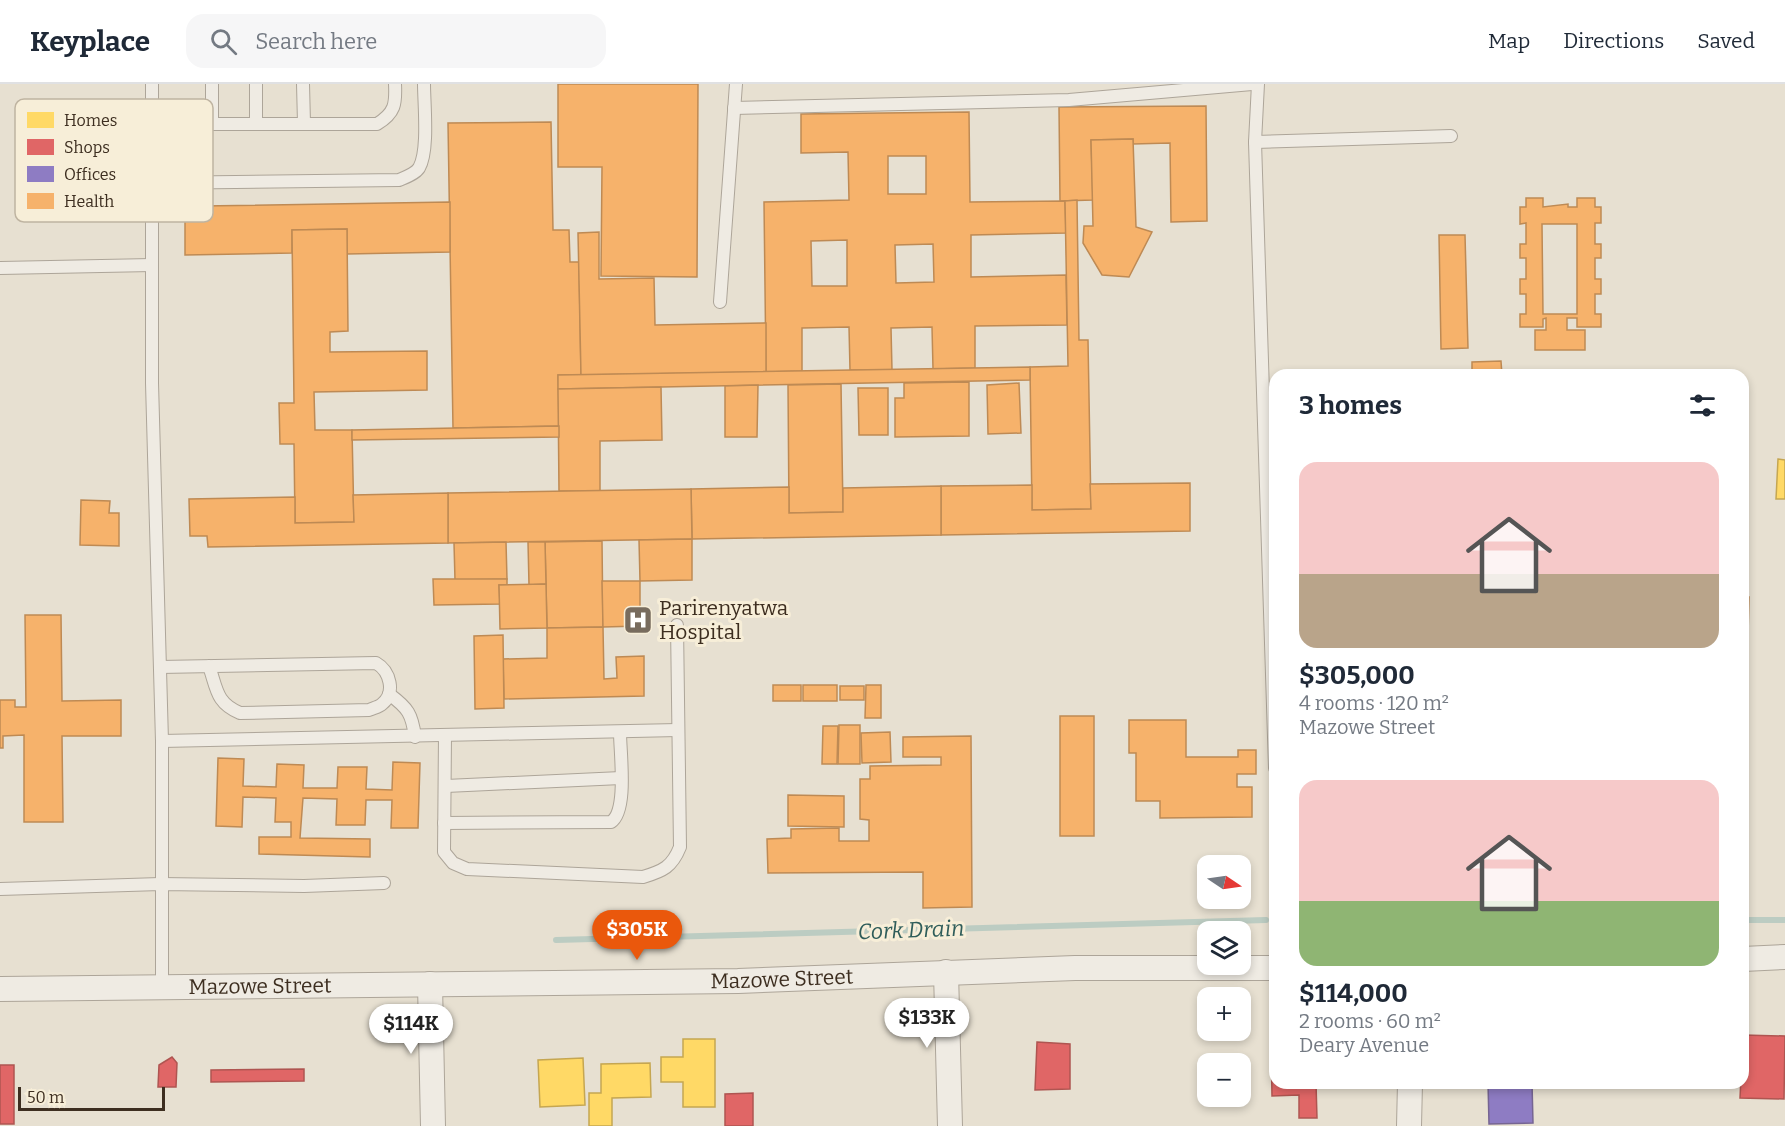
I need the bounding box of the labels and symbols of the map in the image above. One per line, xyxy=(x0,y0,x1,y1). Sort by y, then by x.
legend xyxy=(15,99,213,222)
text: Homes xyxy=(64,111,117,130)
text: Shops xyxy=(64,138,110,157)
text: Offices xyxy=(64,165,116,184)
text: Health xyxy=(64,192,114,211)
place label: Parirenyatwa Hospital xyxy=(659,595,789,645)
hospital icon: Parirenyatwa Hospital xyxy=(622,604,654,636)
north arrow xyxy=(1197,855,1251,909)
pin: $305K xyxy=(595,910,679,961)
water label: Cork Drain xyxy=(857,915,965,945)
street label: Mazowe Street xyxy=(710,964,854,994)
street label: Mazowe Street xyxy=(188,972,332,1000)
pin: $133K xyxy=(885,998,969,1049)
pin: $114K xyxy=(369,1004,453,1055)
scale bar xyxy=(18,1084,165,1112)

